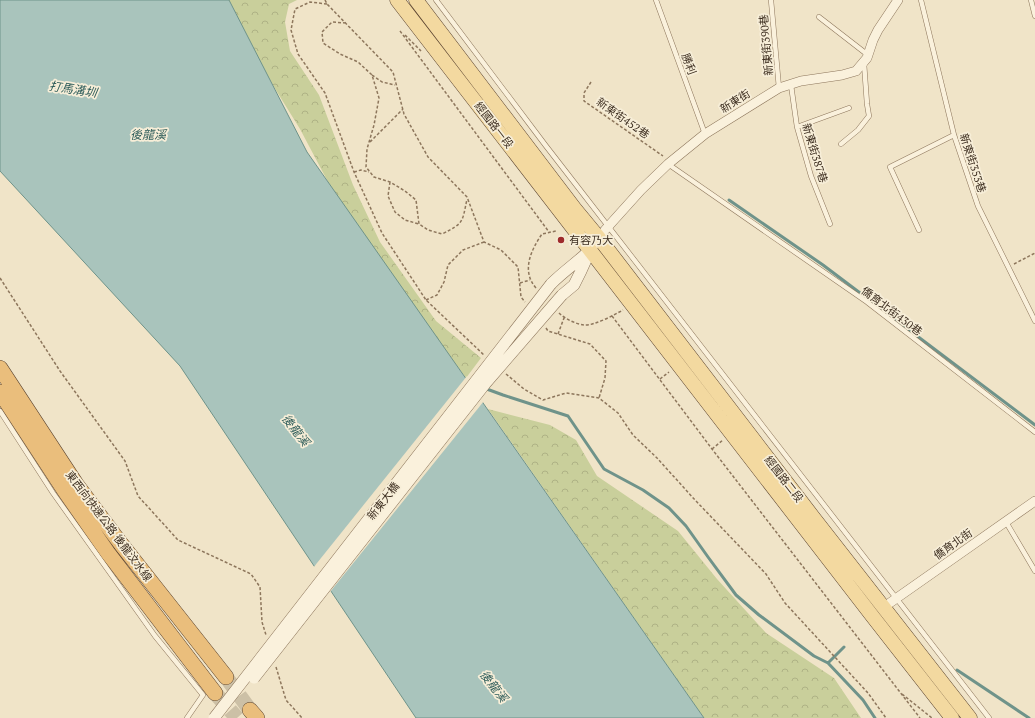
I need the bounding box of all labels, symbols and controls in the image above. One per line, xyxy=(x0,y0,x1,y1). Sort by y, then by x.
street label: 新東街390巷 xyxy=(756,14,776,76)
street label: 勝利 xyxy=(679,51,699,77)
water label: 打馬溝圳 xyxy=(48,78,100,100)
street label: 新東街 xyxy=(717,86,753,116)
street label: 新東街452巷 xyxy=(594,95,652,141)
street label: 經國路一段 xyxy=(472,99,516,151)
street label: 新東街387巷 xyxy=(799,122,831,184)
water label: 後龍溪 xyxy=(130,127,168,142)
street label: 新東街353巷 xyxy=(957,132,989,194)
place label: 有容乃大 xyxy=(569,233,613,247)
marker: 有容乃大 xyxy=(556,235,566,245)
street label: 僑育北街430巷 xyxy=(859,284,925,338)
water label: 後龍溪 xyxy=(279,411,314,450)
street label: 經國路二段 xyxy=(762,453,806,505)
street label: 東西向快速公路 後龍汶水線 xyxy=(63,468,155,584)
street label: 新東大橋 xyxy=(364,479,402,523)
street label: 僑育北街 xyxy=(931,526,975,562)
water label: 後龍溪 xyxy=(477,667,512,706)

